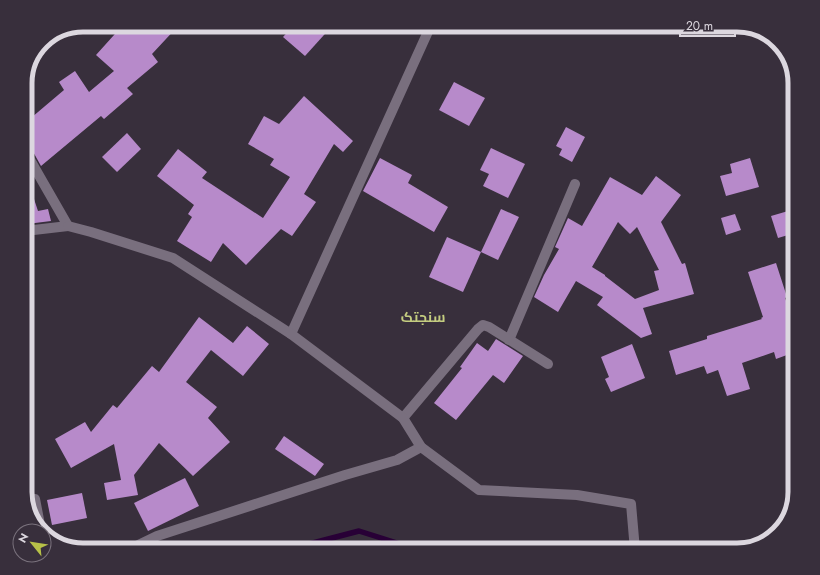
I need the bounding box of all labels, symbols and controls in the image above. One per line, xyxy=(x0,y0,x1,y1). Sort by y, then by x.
scale bar xyxy=(680,12,735,38)
text: 20 m xyxy=(686,17,713,35)
district label: سنجتک xyxy=(401,307,445,327)
north arrow xyxy=(12,523,52,563)
text: N xyxy=(14,530,32,546)

